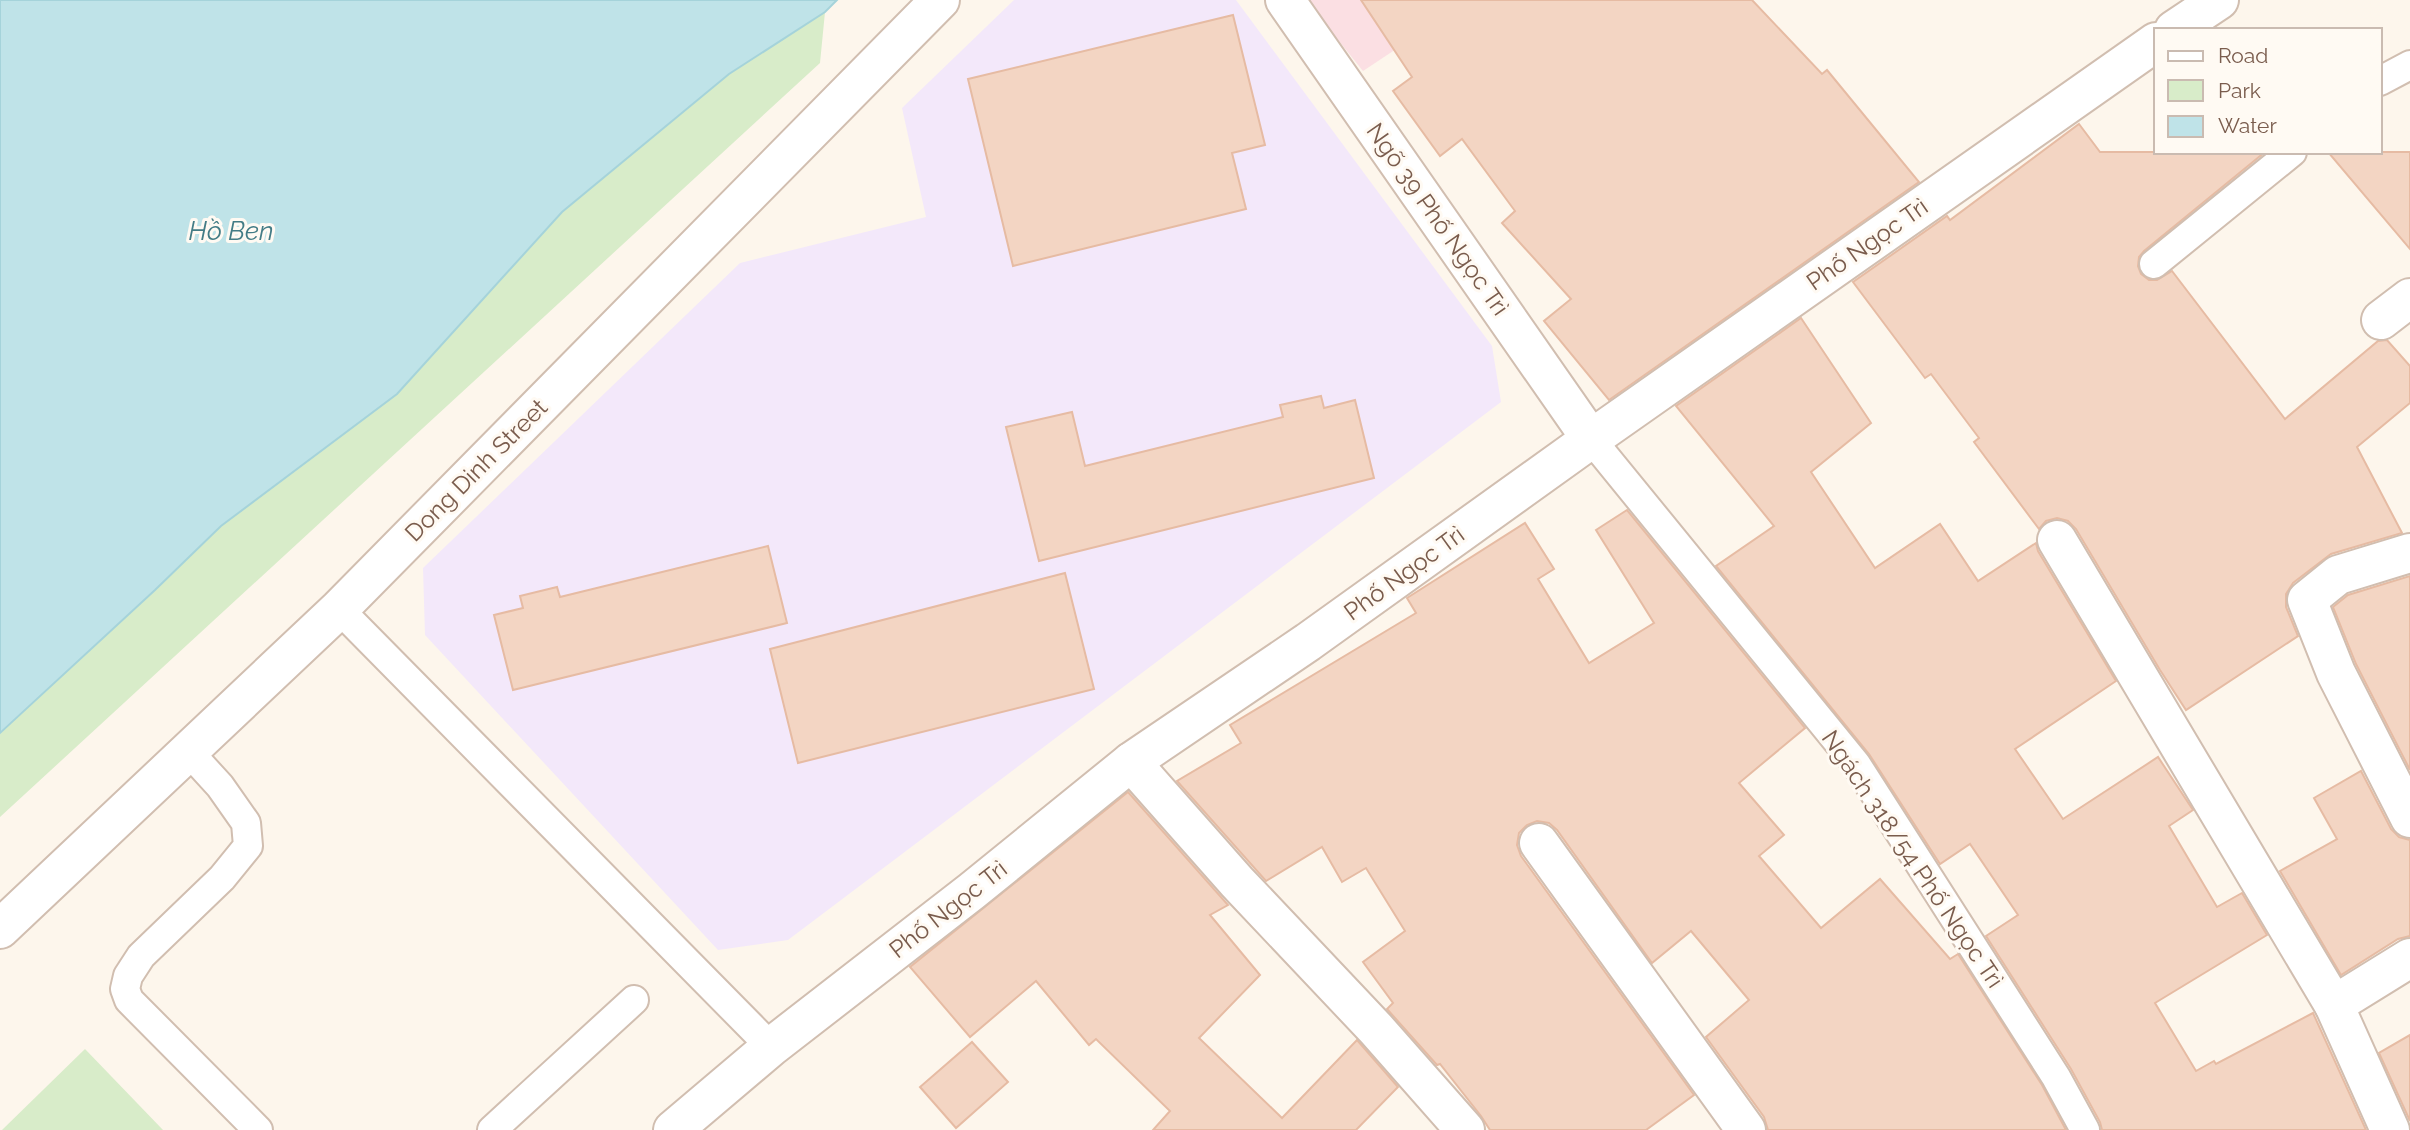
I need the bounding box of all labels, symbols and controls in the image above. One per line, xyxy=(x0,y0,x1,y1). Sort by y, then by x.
legend xyxy=(2154,28,2382,154)
text: Road xyxy=(2218,43,2268,68)
text: Park xyxy=(2218,78,2261,103)
text: Water xyxy=(2218,113,2277,138)
street label: Ngõ 39 Phố Ngọc Trì xyxy=(1361,117,1515,321)
street label: Phố Ngọc Trì xyxy=(1801,192,1933,296)
water label: Hồ Ben xyxy=(189,216,273,246)
street label: Dong Dinh Street xyxy=(399,393,553,547)
street label: Phố Ngọc Trì xyxy=(1338,520,1470,626)
street label: Ngách 318/54 Phố Ngọc Trì xyxy=(1816,725,2010,993)
street label: Phố Ngọc Trì xyxy=(883,854,1013,964)

